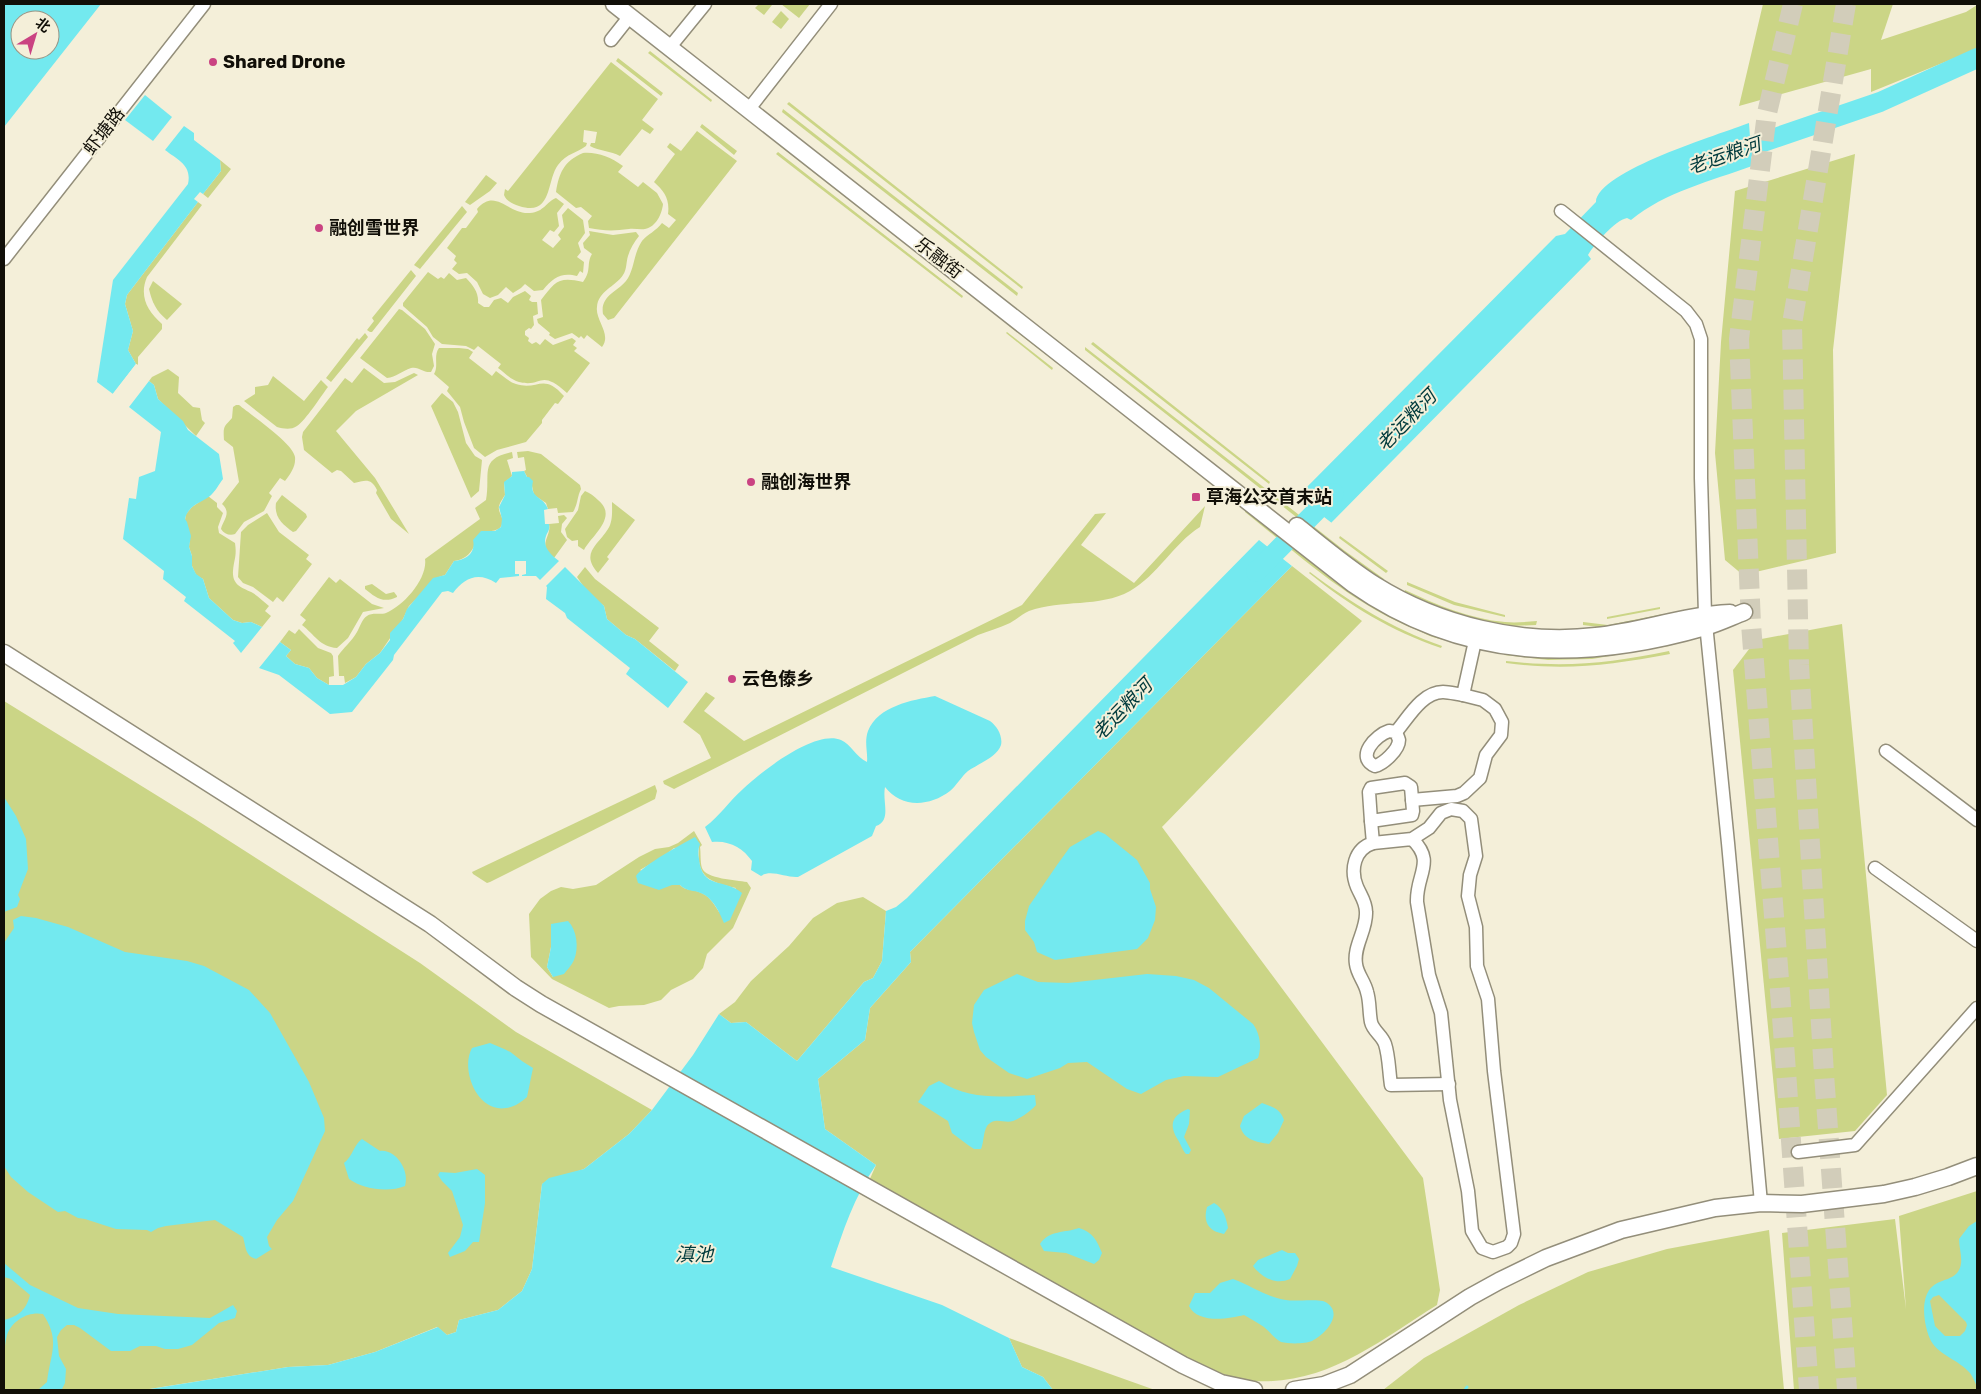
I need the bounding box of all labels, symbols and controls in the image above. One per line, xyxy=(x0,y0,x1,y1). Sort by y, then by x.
north arrow xyxy=(10,10,60,60)
text: 北 xyxy=(32,14,53,36)
place label: Shared Drone xyxy=(223,51,346,73)
marker: Shared Drone xyxy=(207,56,219,68)
street label: 虾塘路 xyxy=(79,103,129,159)
water label: 老运粮河 xyxy=(1684,131,1768,179)
place label: 融创雪世界 xyxy=(329,217,419,239)
marker: 融创雪世界 xyxy=(313,222,325,234)
street label: 乐融街 xyxy=(911,233,967,283)
water label: 老运粮河 xyxy=(1372,382,1444,456)
place label: 融创海世界 xyxy=(761,471,851,493)
marker: 融创海世界 xyxy=(745,476,757,488)
place label: 草海公交首末站 xyxy=(1206,486,1332,508)
marker: 草海公交首末站 xyxy=(1190,491,1202,503)
place label: 云色傣乡 xyxy=(742,668,814,690)
water label: 老运粮河 xyxy=(1088,671,1160,745)
marker: 云色傣乡 xyxy=(726,673,738,685)
water label: 滇池 xyxy=(675,1243,715,1266)

